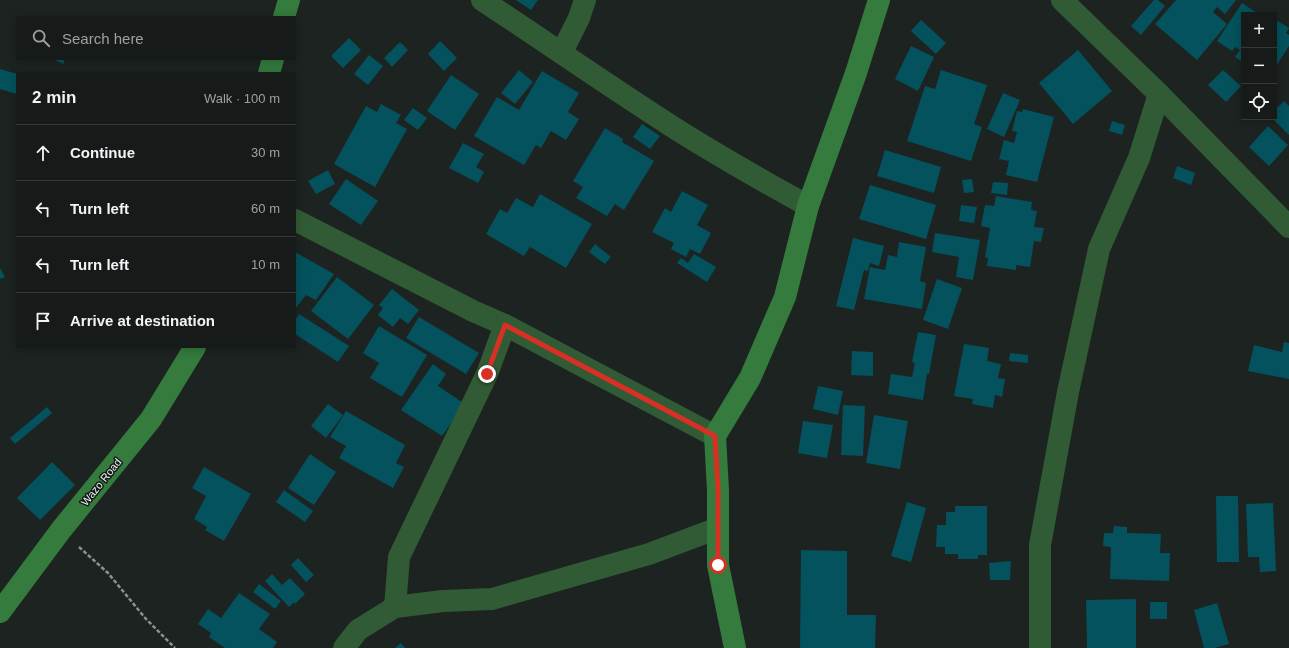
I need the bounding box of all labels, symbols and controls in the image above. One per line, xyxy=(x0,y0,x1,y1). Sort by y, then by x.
map controls xyxy=(1241,12,1277,120)
button: + xyxy=(1241,12,1277,48)
search box xyxy=(16,16,296,60)
icon: search xyxy=(30,27,52,49)
text: Search here xyxy=(62,30,144,47)
button: − xyxy=(1241,48,1277,84)
button: locate xyxy=(1241,84,1277,120)
text: 2 min xyxy=(32,88,76,107)
text: Walk · 100 m xyxy=(204,91,280,106)
icon: ahead xyxy=(32,142,54,164)
text: Continue xyxy=(70,144,135,161)
text: 30 m xyxy=(251,145,280,160)
icon: left xyxy=(32,198,54,220)
text: Turn left xyxy=(70,200,129,217)
text: 60 m xyxy=(251,201,280,216)
icon: left xyxy=(32,254,54,276)
text: Turn left xyxy=(70,256,129,273)
text: 10 m xyxy=(251,257,280,272)
icon: arrive xyxy=(32,310,54,332)
text: Arrive at destination xyxy=(70,312,215,329)
route end xyxy=(478,365,496,383)
street label: Wazo Road xyxy=(78,456,124,508)
route start xyxy=(709,556,727,574)

